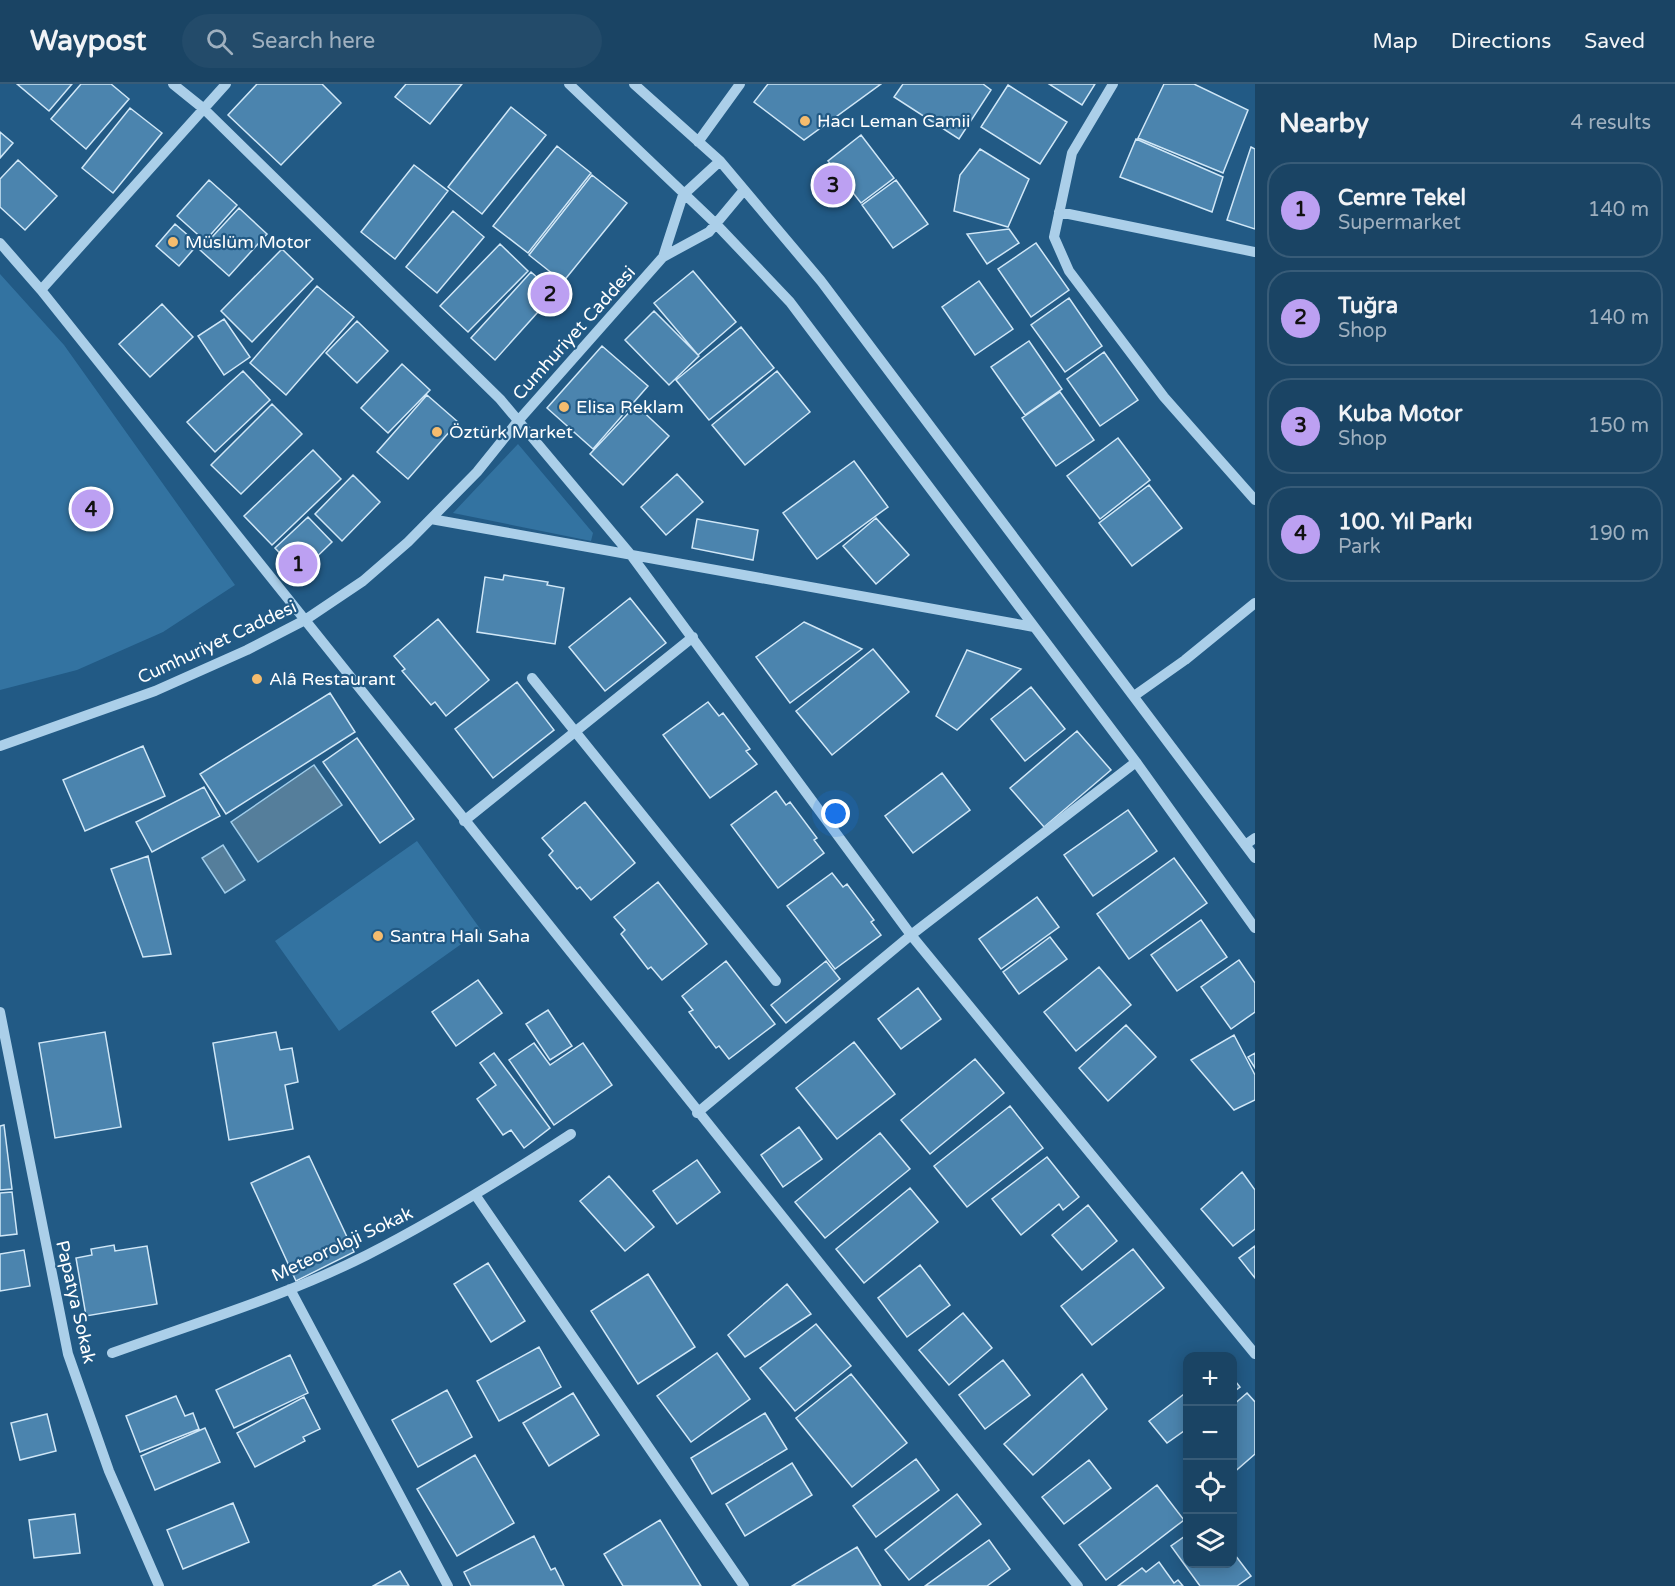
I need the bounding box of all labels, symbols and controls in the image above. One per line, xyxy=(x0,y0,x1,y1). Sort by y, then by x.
search box xyxy=(182,14,602,68)
text: Waypost xyxy=(30,24,146,58)
icon: search xyxy=(203,25,236,58)
text: Search here xyxy=(251,28,375,54)
text: Map xyxy=(1372,29,1418,54)
text: Directions xyxy=(1451,29,1551,54)
text: Saved xyxy=(1584,29,1645,54)
text: Nearby xyxy=(1279,108,1369,139)
place label: Hacı Leman Camii xyxy=(817,110,970,132)
text: 4 results xyxy=(1571,111,1651,135)
marker: Hacı Leman Camii xyxy=(798,114,812,128)
pin: 3 xyxy=(814,162,852,208)
text: Cemre Tekel xyxy=(1338,185,1466,211)
text: 1 xyxy=(1294,198,1307,222)
text: 140 m xyxy=(1588,198,1649,222)
text: Supermarket xyxy=(1338,211,1461,235)
place label: Müslüm Motor xyxy=(185,231,311,253)
marker: Müslüm Motor xyxy=(166,235,180,249)
street label: Cumhuriyet Caddesi xyxy=(508,261,640,405)
pin: 2 xyxy=(530,272,570,316)
text: Tuğra xyxy=(1338,293,1398,319)
text: 2 xyxy=(1294,306,1307,330)
text: 140 m xyxy=(1588,306,1649,330)
text: Shop xyxy=(1338,319,1387,343)
place label: Elisa Reklam xyxy=(576,396,684,418)
marker: Elisa Reklam xyxy=(557,400,571,414)
text: Kuba Motor xyxy=(1338,401,1462,427)
text: 3 xyxy=(1294,414,1307,438)
text: 150 m xyxy=(1588,414,1649,438)
place label: Öztürk Market xyxy=(449,421,573,443)
marker: Öztürk Market xyxy=(430,425,444,439)
text: Shop xyxy=(1338,427,1387,451)
pin: 4 xyxy=(72,486,110,532)
text: 100. Yıl Parkı xyxy=(1338,509,1473,535)
text: 4 xyxy=(1294,522,1307,546)
text: 190 m xyxy=(1588,522,1649,546)
text: Park xyxy=(1338,535,1381,559)
pin: 1 xyxy=(278,542,318,586)
street label: Cumhuriyet Caddesi xyxy=(134,595,300,689)
place label: Alâ Restaurant xyxy=(269,668,396,690)
marker: Alâ Restaurant xyxy=(250,672,264,686)
your location xyxy=(821,799,850,828)
place label: Santra Halı Saha xyxy=(390,925,530,947)
marker: Santra Halı Saha xyxy=(371,929,385,943)
street label: Meteoroloji Sokak xyxy=(268,1202,416,1286)
street label: Papatya Sokak xyxy=(51,1238,101,1366)
map controls xyxy=(1183,1352,1237,1568)
button: + xyxy=(1183,1352,1237,1406)
button: − xyxy=(1183,1406,1237,1460)
button: locate xyxy=(1183,1460,1237,1514)
button: layers xyxy=(1183,1514,1237,1568)

